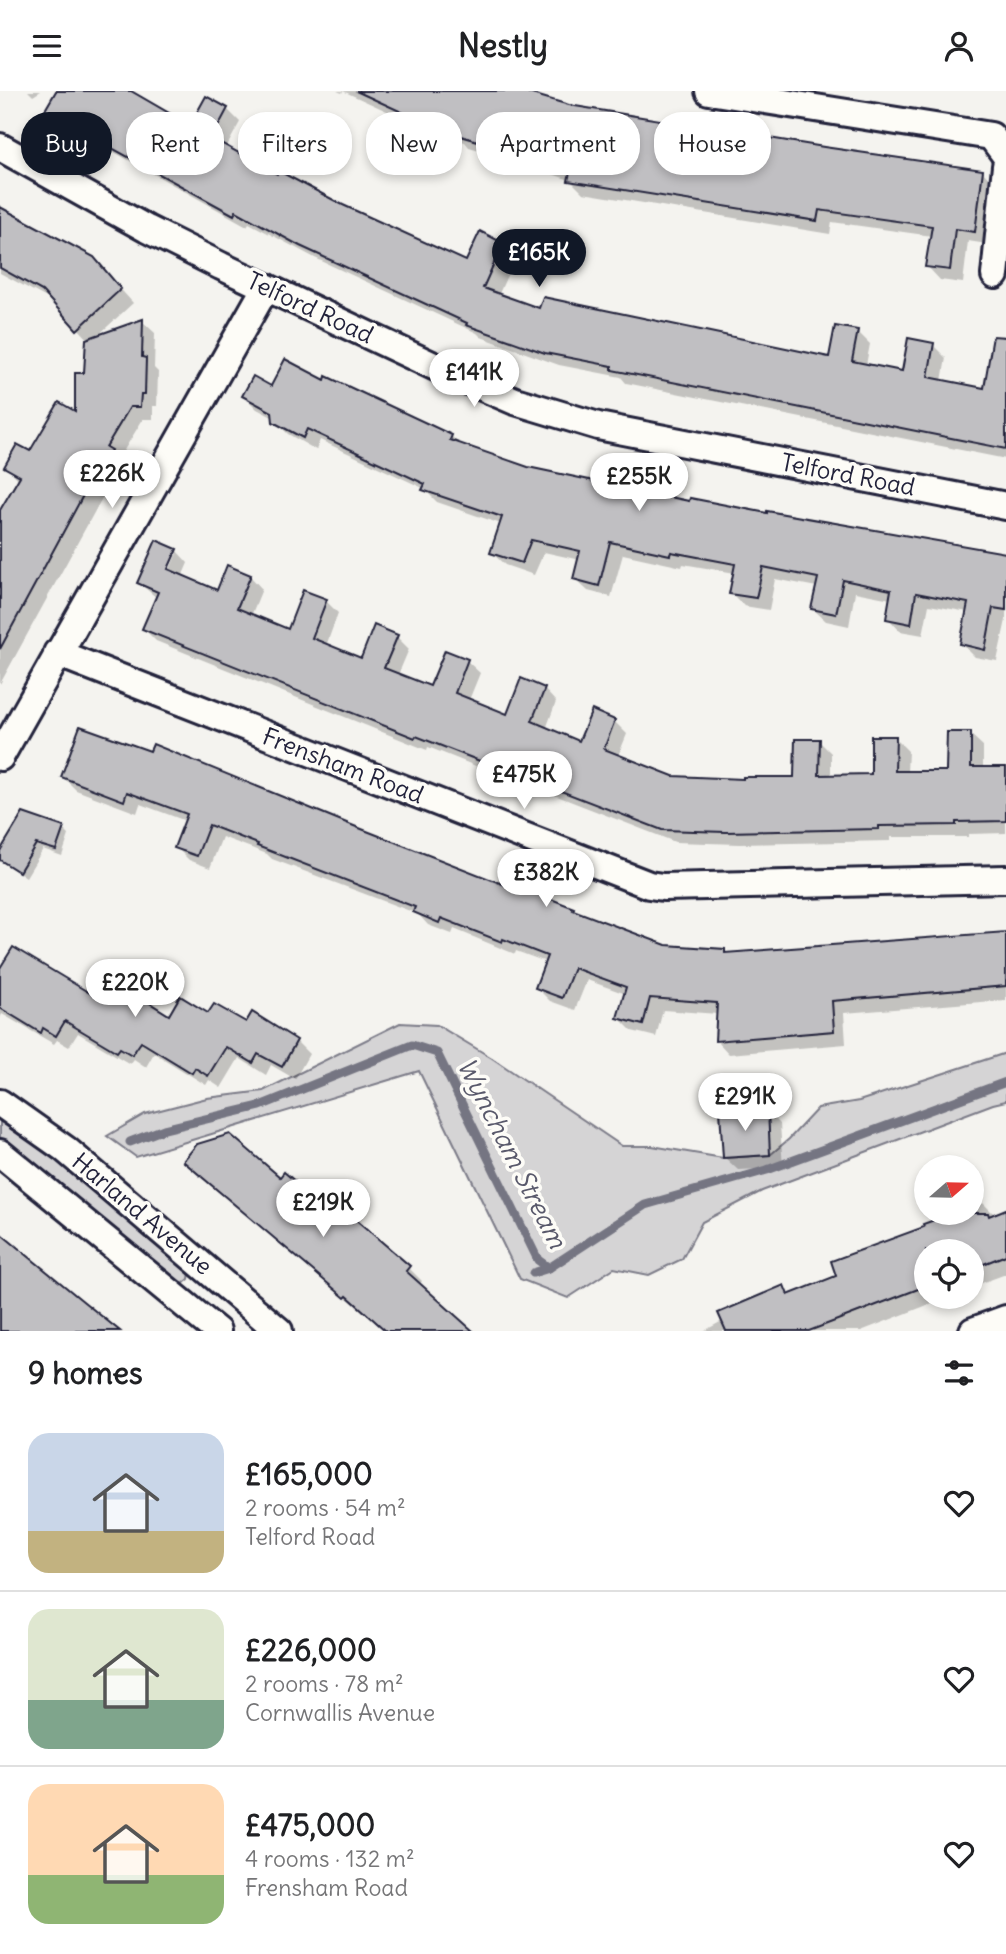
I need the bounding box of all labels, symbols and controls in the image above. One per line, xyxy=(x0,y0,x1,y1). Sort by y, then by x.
text: Nestly xyxy=(458,25,548,66)
icon: menu xyxy=(28,27,66,65)
icon: person xyxy=(940,27,978,65)
chip: Buy xyxy=(21,112,112,175)
chip: Rent xyxy=(126,112,224,175)
chip: Filters xyxy=(238,112,352,175)
chip: New xyxy=(366,112,462,175)
chip: Apartment xyxy=(476,112,640,175)
chip: House xyxy=(654,112,771,175)
pin: £165K xyxy=(490,229,588,289)
text: £165K xyxy=(508,237,570,266)
street label: Telford Road xyxy=(243,265,378,349)
pin: £141K xyxy=(425,349,523,409)
text: £141K xyxy=(445,357,503,386)
street label: Telford Road xyxy=(779,446,918,502)
pin: £226K xyxy=(63,451,161,510)
pin: £255K xyxy=(590,453,688,513)
text: £226K xyxy=(79,458,145,487)
text: £255K xyxy=(606,461,672,490)
street label: Frensham Road xyxy=(259,721,428,810)
pin: £475K xyxy=(475,751,573,811)
text: £475K xyxy=(492,759,556,788)
pin: £382K xyxy=(497,849,595,909)
text: £382K xyxy=(513,857,579,886)
pin: £220K xyxy=(86,960,184,1019)
text: £220K xyxy=(102,967,168,996)
water label: Wyncham Stream xyxy=(450,1052,575,1255)
pin: £291K xyxy=(696,1073,794,1133)
text: £291K xyxy=(714,1081,776,1110)
street label: Harland Avenue xyxy=(66,1146,219,1281)
north arrow xyxy=(914,1155,984,1225)
map controls xyxy=(914,1155,984,1309)
pin: £219K xyxy=(274,1179,372,1239)
text: £219K xyxy=(292,1187,354,1216)
button: locate xyxy=(914,1239,984,1309)
text: 9 homes xyxy=(28,1354,143,1392)
icon: filters xyxy=(940,1354,978,1392)
text: £165,000 xyxy=(245,1455,373,1493)
icon: home xyxy=(84,1461,168,1545)
icon: heart xyxy=(940,1484,978,1522)
text: 2 rooms · 54 m² xyxy=(245,1493,406,1522)
text: Telford Road xyxy=(245,1522,375,1551)
text: £226,000 xyxy=(245,1631,377,1669)
icon: home xyxy=(84,1637,168,1721)
icon: heart xyxy=(940,1660,978,1698)
text: 2 rooms · 78 m² xyxy=(245,1669,404,1698)
text: Cornwallis Avenue xyxy=(245,1698,435,1727)
text: £475,000 xyxy=(245,1806,375,1844)
icon: home xyxy=(84,1812,168,1896)
icon: heart xyxy=(940,1835,978,1873)
text: 4 rooms · 132 m² xyxy=(245,1844,415,1873)
text: Frensham Road xyxy=(245,1873,408,1902)

